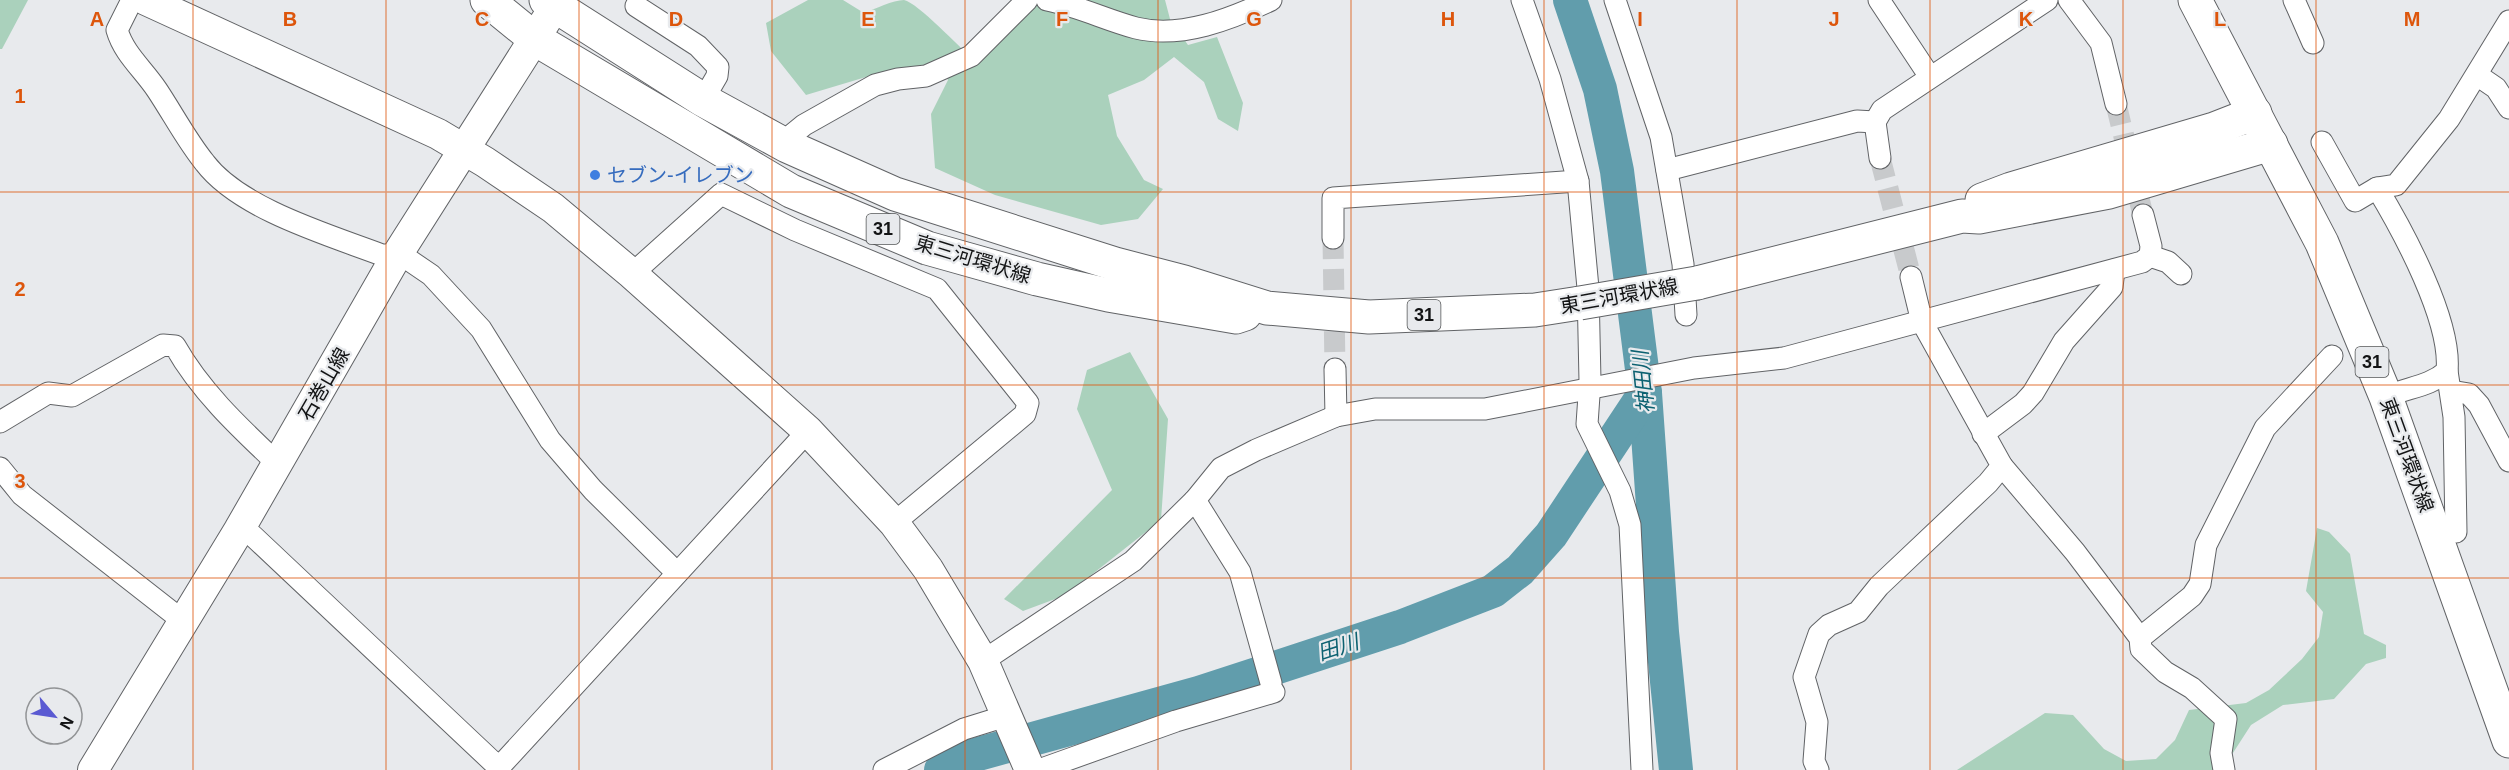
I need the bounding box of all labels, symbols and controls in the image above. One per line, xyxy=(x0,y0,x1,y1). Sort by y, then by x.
text: A xyxy=(90,8,104,30)
text: B xyxy=(283,8,297,30)
text: C xyxy=(475,8,489,30)
text: D xyxy=(669,8,683,30)
text: E xyxy=(861,8,875,30)
text: F xyxy=(1056,8,1068,30)
text: G xyxy=(1246,8,1262,30)
text: H xyxy=(1441,8,1455,30)
text: I xyxy=(1637,8,1643,30)
text: J xyxy=(1828,8,1840,30)
text: K xyxy=(2019,8,2034,30)
text: L xyxy=(2214,8,2226,30)
text: M xyxy=(2404,8,2420,30)
text: 1 xyxy=(14,85,26,107)
place label: セブン-イレブン xyxy=(607,164,754,186)
marker: セブン-イレブン xyxy=(588,168,602,182)
road number: 31 xyxy=(866,214,900,244)
street label: 東三河環状線 xyxy=(912,231,1034,287)
street label: 東三河環状線 xyxy=(1558,275,1680,317)
text: 2 xyxy=(14,278,26,300)
road number: 31 xyxy=(1408,300,1440,330)
street label: 石巻山線 xyxy=(294,344,354,424)
water label: 神田川 xyxy=(1628,347,1658,415)
road number: 31 xyxy=(2356,347,2388,377)
street label: 東三河環状線 xyxy=(2376,395,2438,515)
text: 3 xyxy=(14,470,26,492)
water label: 田川 xyxy=(1314,629,1363,664)
north arrow xyxy=(24,686,84,746)
text: N xyxy=(56,714,77,732)

